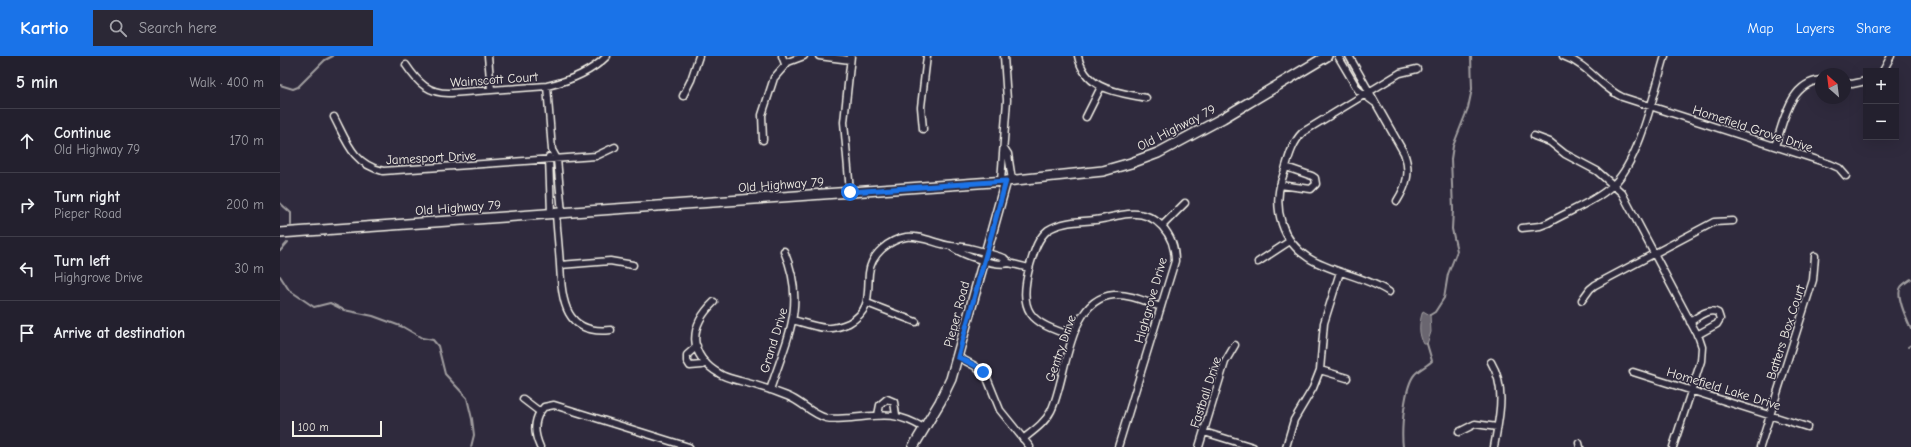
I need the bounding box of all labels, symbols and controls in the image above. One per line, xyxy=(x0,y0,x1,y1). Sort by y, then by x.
search box xyxy=(93,10,373,46)
text: Kartio xyxy=(20,17,69,39)
icon: search xyxy=(107,17,129,39)
text: Search here xyxy=(139,19,217,37)
text: Map xyxy=(1747,20,1774,37)
text: Layers xyxy=(1796,20,1834,37)
text: Share xyxy=(1856,20,1891,37)
north arrow xyxy=(1815,68,1851,104)
map controls xyxy=(1863,68,1899,140)
button: + xyxy=(1863,68,1899,104)
street label: Wainscott Court xyxy=(450,69,540,90)
text: 5 min xyxy=(16,73,58,92)
text: Walk · 400 m xyxy=(190,75,264,90)
street label: Old Highway 79 xyxy=(1134,101,1218,154)
street label: Homefield Grove Drive xyxy=(1691,102,1815,155)
button: − xyxy=(1863,104,1899,140)
text: Continue xyxy=(54,124,111,142)
icon: ahead xyxy=(16,130,38,152)
text: 170 m xyxy=(230,133,264,148)
text: Old Highway 79 xyxy=(54,142,140,157)
street label: Jamesport Drive xyxy=(386,148,477,167)
street label: Old Highway 79 xyxy=(738,174,825,195)
route start xyxy=(841,183,859,201)
text: Turn right xyxy=(54,188,120,206)
icon: right xyxy=(16,194,38,216)
text: 200 m xyxy=(226,197,264,212)
street label: Old Highway 79 xyxy=(415,197,502,218)
text: Pieper Road xyxy=(54,206,122,221)
text: Turn left xyxy=(54,252,110,270)
street label: Highgrove Drive xyxy=(1131,255,1170,345)
icon: left xyxy=(16,258,38,280)
text: 30 m xyxy=(234,261,264,276)
text: Highgrove Drive xyxy=(54,270,143,285)
street label: Pieper Road xyxy=(940,279,972,349)
street label: Batters Box Court xyxy=(1763,282,1808,381)
street label: Grand Drive xyxy=(756,305,791,375)
street label: Gentry Drive xyxy=(1042,312,1079,384)
icon: arrive xyxy=(16,322,38,344)
text: Arrive at destination xyxy=(54,324,185,342)
street label: Fastball Drive xyxy=(1187,354,1224,430)
route end xyxy=(974,363,992,381)
street label: Homefield Lake Drive xyxy=(1665,364,1783,413)
scale bar xyxy=(292,419,382,438)
text: 100 m xyxy=(298,421,329,434)

